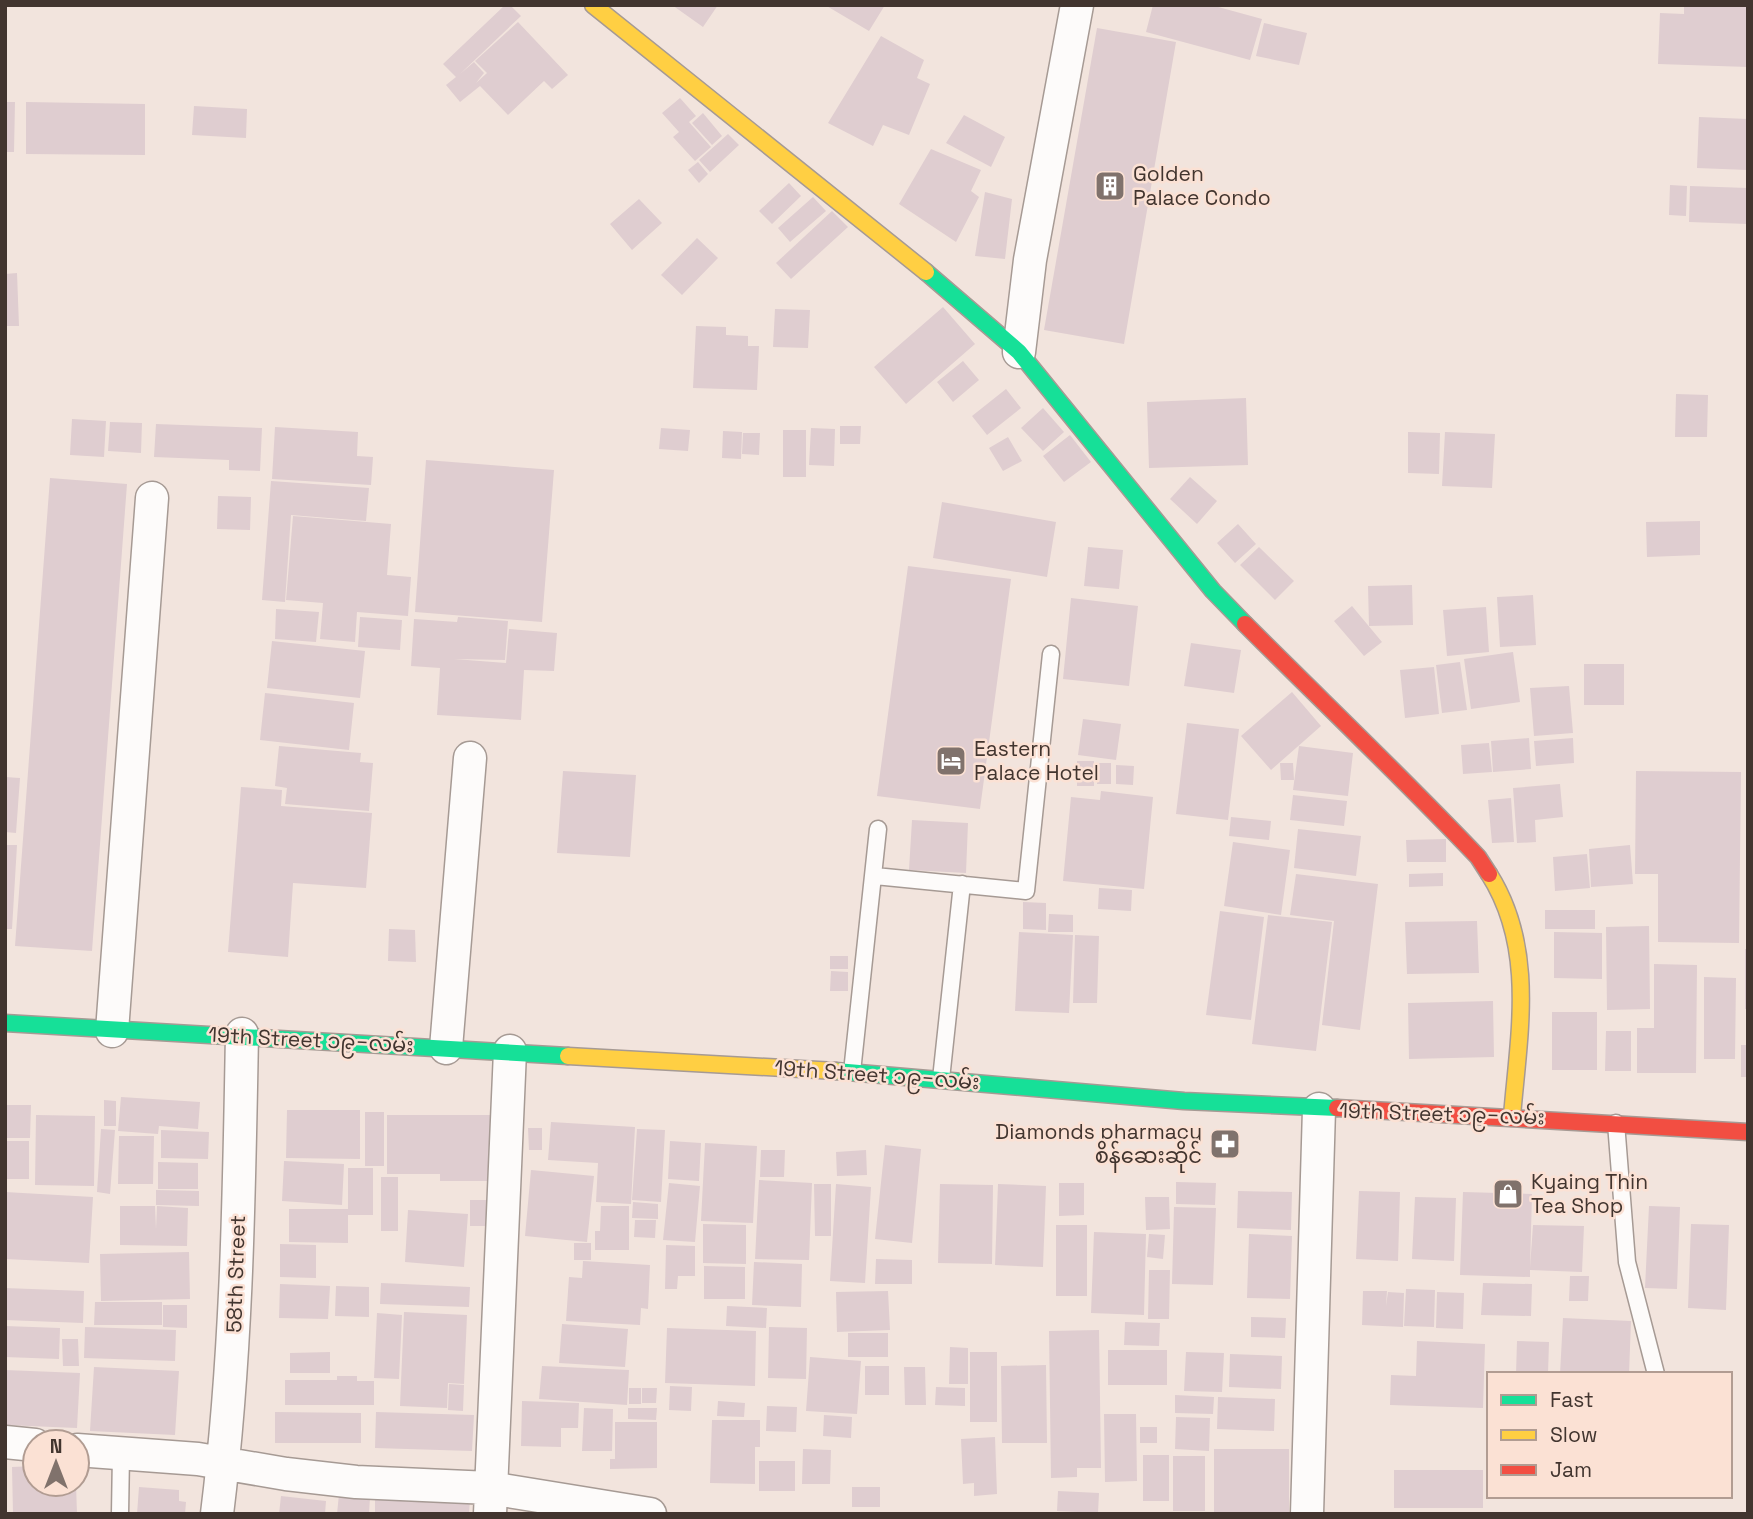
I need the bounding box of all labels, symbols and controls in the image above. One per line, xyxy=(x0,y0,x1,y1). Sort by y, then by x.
place label: Golden Palace Condo xyxy=(1133,160,1271,211)
building icon: Golden Palace Condo xyxy=(1093,169,1127,203)
place label: Eastern Palace Hotel xyxy=(974,735,1099,786)
hotel icon: Eastern Palace Hotel xyxy=(934,744,968,778)
street label: 19th Street ၁၉−လမ်း xyxy=(208,1019,414,1062)
street label: 19th Street ၁၉−လမ်း xyxy=(773,1052,981,1099)
street label: 19th Street ၁၉−လမ်း xyxy=(1339,1094,1545,1135)
place label: Diamonds pharmacy စိန်ဆေးဆိုင် xyxy=(995,1118,1202,1173)
pharmacy icon: Diamonds pharmacy စိန်ဆေးဆိုင် xyxy=(1208,1127,1242,1161)
place label: Kyaing Thin Tea Shop xyxy=(1531,1168,1648,1219)
shop icon: Kyaing Thin Tea Shop xyxy=(1491,1177,1525,1211)
street label: 58th Street xyxy=(220,1215,251,1333)
legend xyxy=(1487,1372,1732,1498)
text: Fast xyxy=(1550,1386,1594,1413)
text: Slow xyxy=(1550,1421,1598,1448)
north arrow xyxy=(21,1428,91,1498)
text: N xyxy=(50,1434,62,1459)
text: Jam xyxy=(1550,1456,1592,1483)

